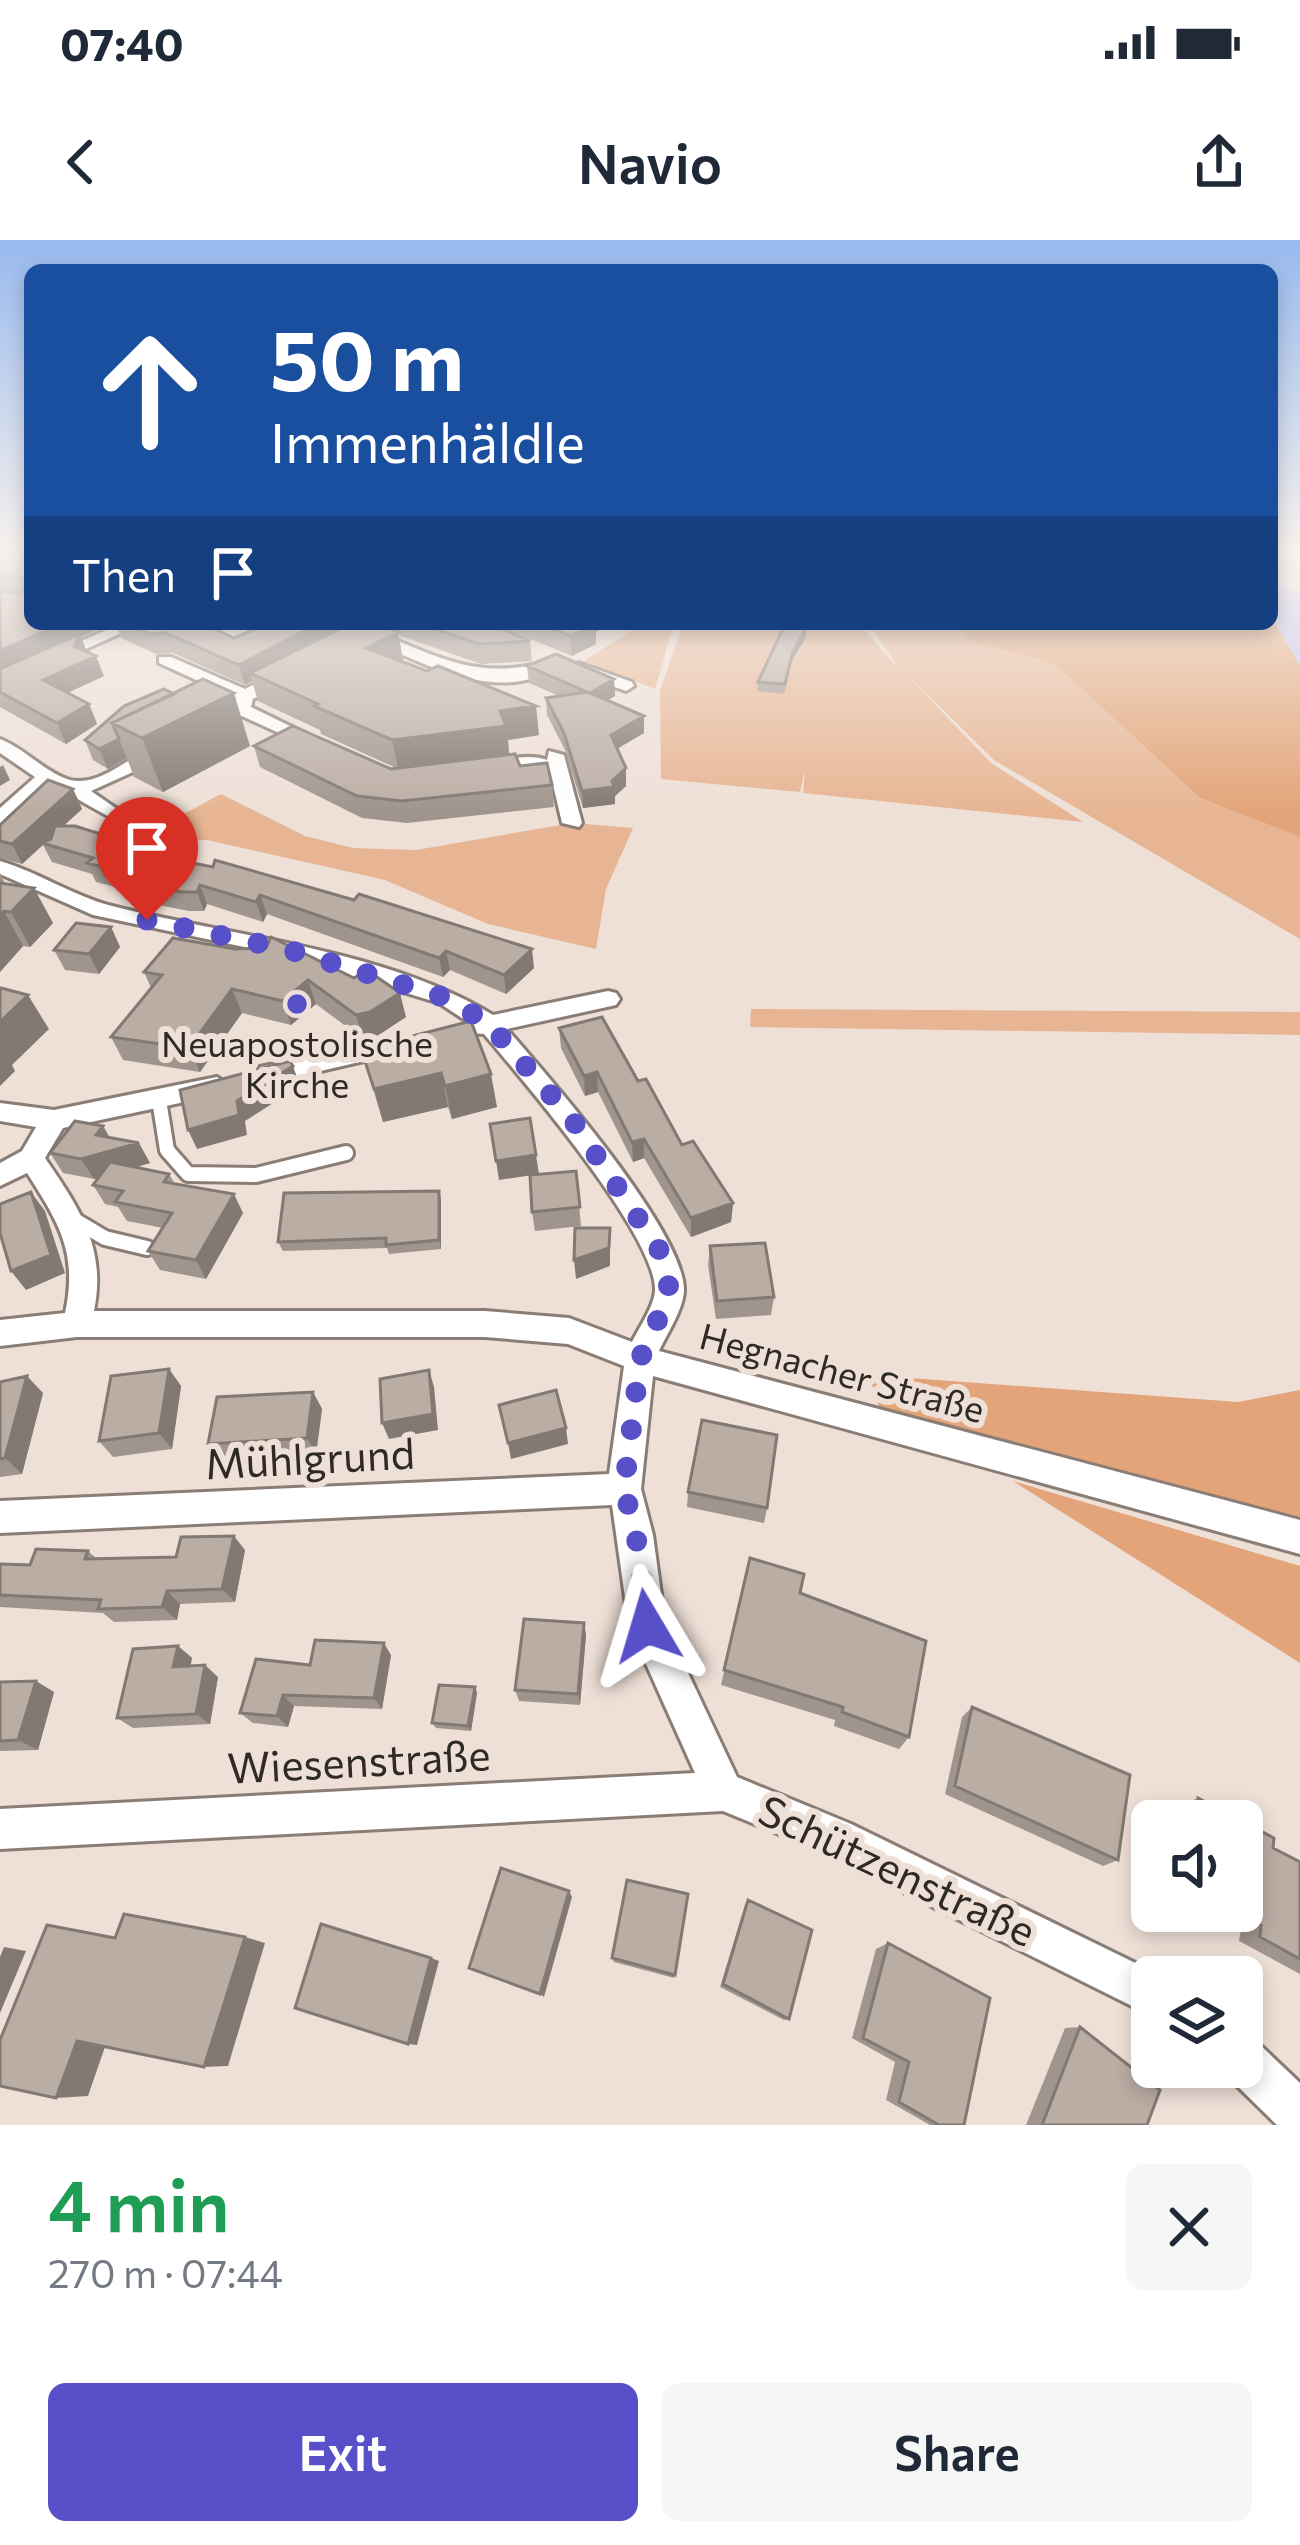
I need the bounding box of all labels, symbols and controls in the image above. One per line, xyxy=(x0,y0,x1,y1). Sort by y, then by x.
text: 07:40 xyxy=(60,15,184,70)
icon: back xyxy=(48,129,114,195)
text: Navio xyxy=(578,129,722,195)
icon: share xyxy=(1186,129,1252,195)
text: 50 m xyxy=(270,306,464,408)
icon: ahead xyxy=(72,312,228,468)
text: Immenhäldle xyxy=(270,408,585,474)
icon: arrive xyxy=(200,540,266,606)
text: Then xyxy=(72,546,176,601)
pin xyxy=(96,797,198,920)
icon: arrive xyxy=(114,815,180,881)
marker: Neuapostolische Kirche xyxy=(284,991,310,1017)
place label: Neuapostolische Kirche xyxy=(161,1020,433,1105)
street label: Hegnacher Straße xyxy=(695,1312,990,1430)
street label: Mühlgrund xyxy=(204,1426,416,1488)
position arrow xyxy=(584,1563,710,1689)
street label: Wiesenstraße xyxy=(226,1727,492,1793)
street label: Schützenstraße xyxy=(751,1782,1044,1956)
map controls xyxy=(1131,1800,1263,2088)
button: sound xyxy=(1131,1800,1263,1932)
button: layers xyxy=(1131,1956,1263,2088)
text: 4 min xyxy=(48,2159,229,2247)
button: close xyxy=(1126,2164,1252,2290)
text: 270 m · 07:44 xyxy=(48,2248,283,2296)
button: Exit xyxy=(48,2383,638,2521)
button: Share xyxy=(662,2383,1252,2521)

